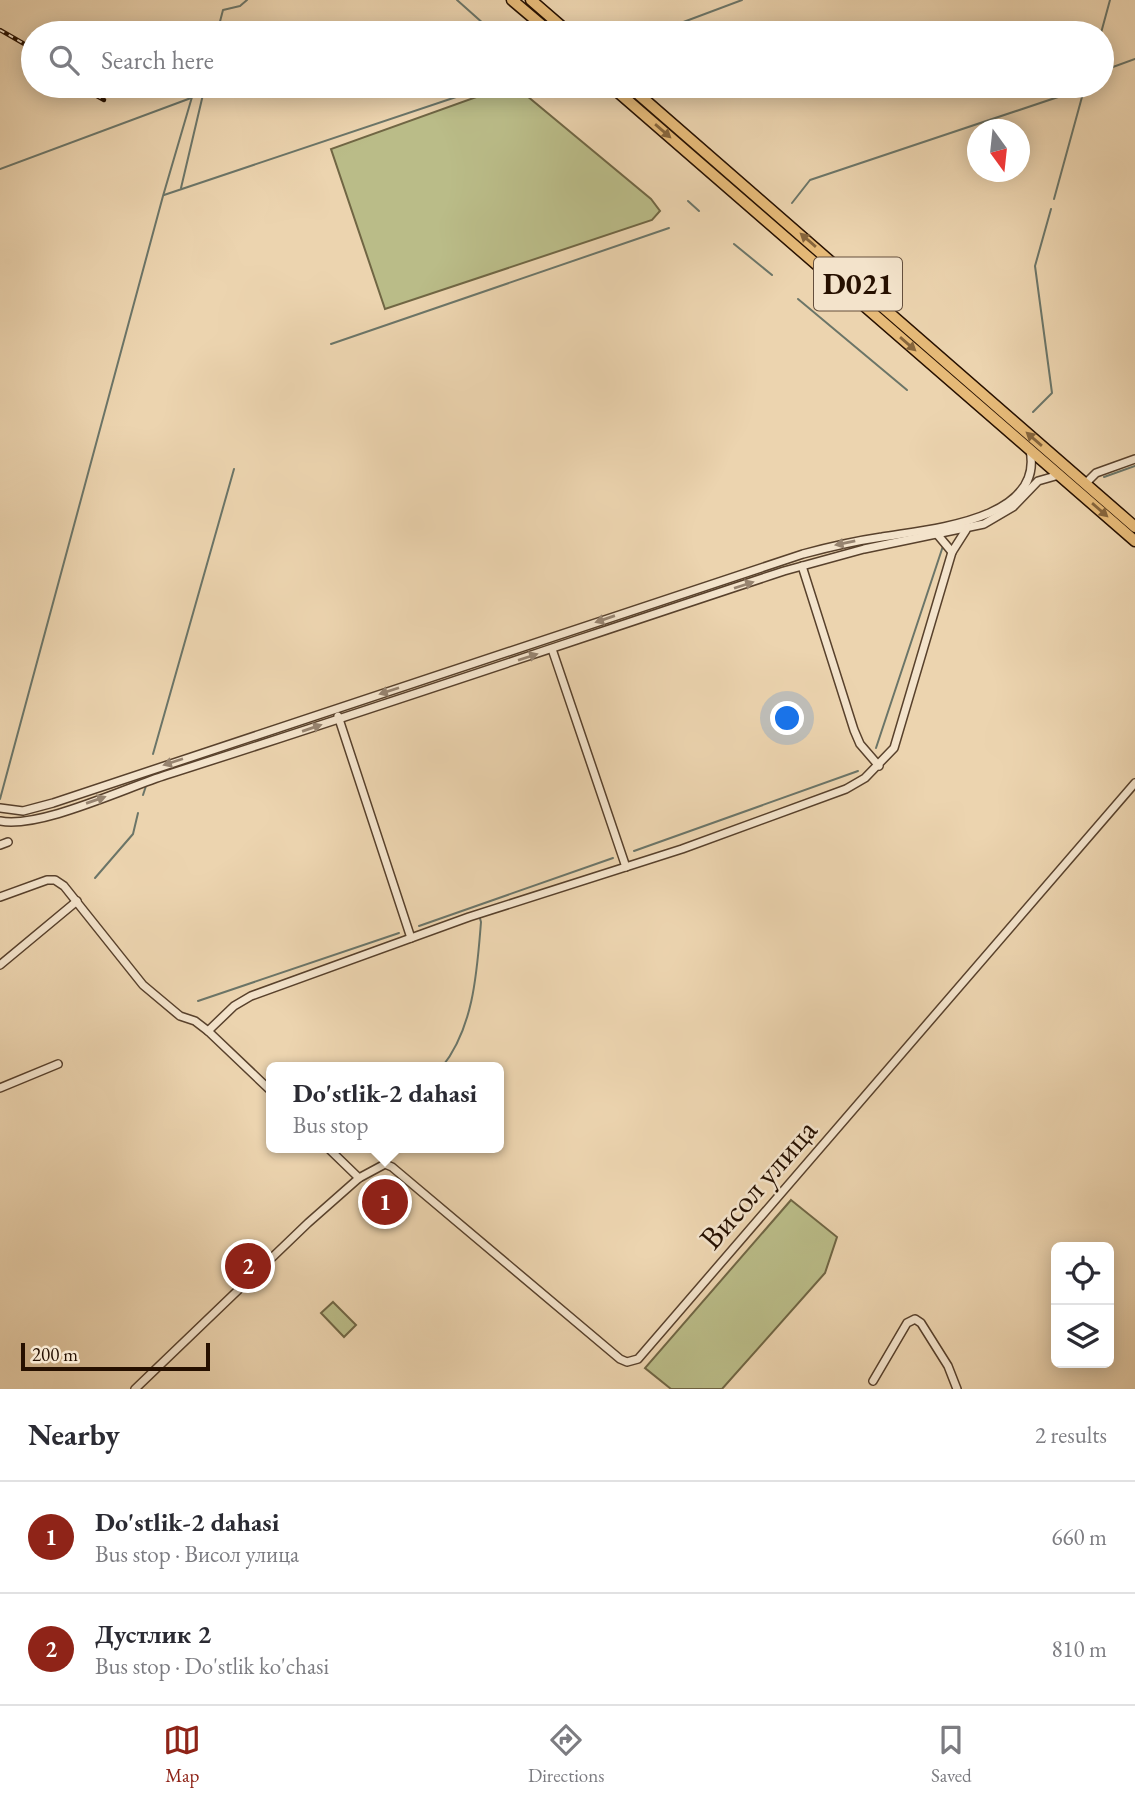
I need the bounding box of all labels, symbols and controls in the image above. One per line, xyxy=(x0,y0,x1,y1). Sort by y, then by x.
search box xyxy=(21,21,1114,98)
icon: search xyxy=(45,41,83,79)
text: Search here xyxy=(101,43,214,77)
north arrow xyxy=(967,119,1030,182)
one-way arrow xyxy=(654,122,671,138)
one-way arrow xyxy=(799,233,816,248)
road number: D021 xyxy=(814,258,902,310)
one-way arrow xyxy=(899,336,917,352)
one-way arrow xyxy=(1026,431,1043,447)
one-way arrow xyxy=(1091,502,1108,517)
one-way arrow xyxy=(834,538,856,549)
one-way arrow xyxy=(733,579,754,589)
one-way arrow xyxy=(594,614,615,625)
one-way arrow xyxy=(517,651,538,662)
one-way arrow xyxy=(379,686,400,697)
your location xyxy=(770,701,804,735)
one-way arrow xyxy=(301,722,322,733)
one-way arrow xyxy=(163,758,184,768)
one-way arrow xyxy=(85,794,106,805)
popup xyxy=(266,1062,504,1153)
text: Do'stlik-2 dahasi xyxy=(293,1076,477,1110)
text: Bus stop xyxy=(293,1110,368,1140)
street label: Висол улица xyxy=(690,1110,826,1258)
pin: 1 xyxy=(362,1176,408,1228)
pin: 2 xyxy=(225,1240,271,1292)
map controls xyxy=(1051,1242,1114,1368)
button: locate xyxy=(1051,1242,1114,1305)
button: layers xyxy=(1051,1305,1114,1368)
scale bar xyxy=(21,1340,210,1372)
text: 200 m xyxy=(32,1342,78,1367)
text: Nearby xyxy=(28,1415,120,1454)
text: 2 results xyxy=(1035,1420,1107,1450)
text: Do'stlik-2 dahasi xyxy=(95,1505,279,1539)
text: 1 xyxy=(45,1522,57,1552)
text: 660 m xyxy=(1051,1522,1107,1552)
text: Bus stop · Висол улица xyxy=(95,1539,299,1569)
text: Дустлик 2 xyxy=(95,1617,211,1651)
text: 2 xyxy=(45,1634,57,1664)
text: 810 m xyxy=(1051,1634,1107,1664)
text: Bus stop · Do'stlik ko'chasi xyxy=(95,1651,329,1681)
tab: Map xyxy=(163,1721,201,1788)
tab: Directions xyxy=(528,1721,604,1788)
tab: Saved xyxy=(931,1721,972,1788)

